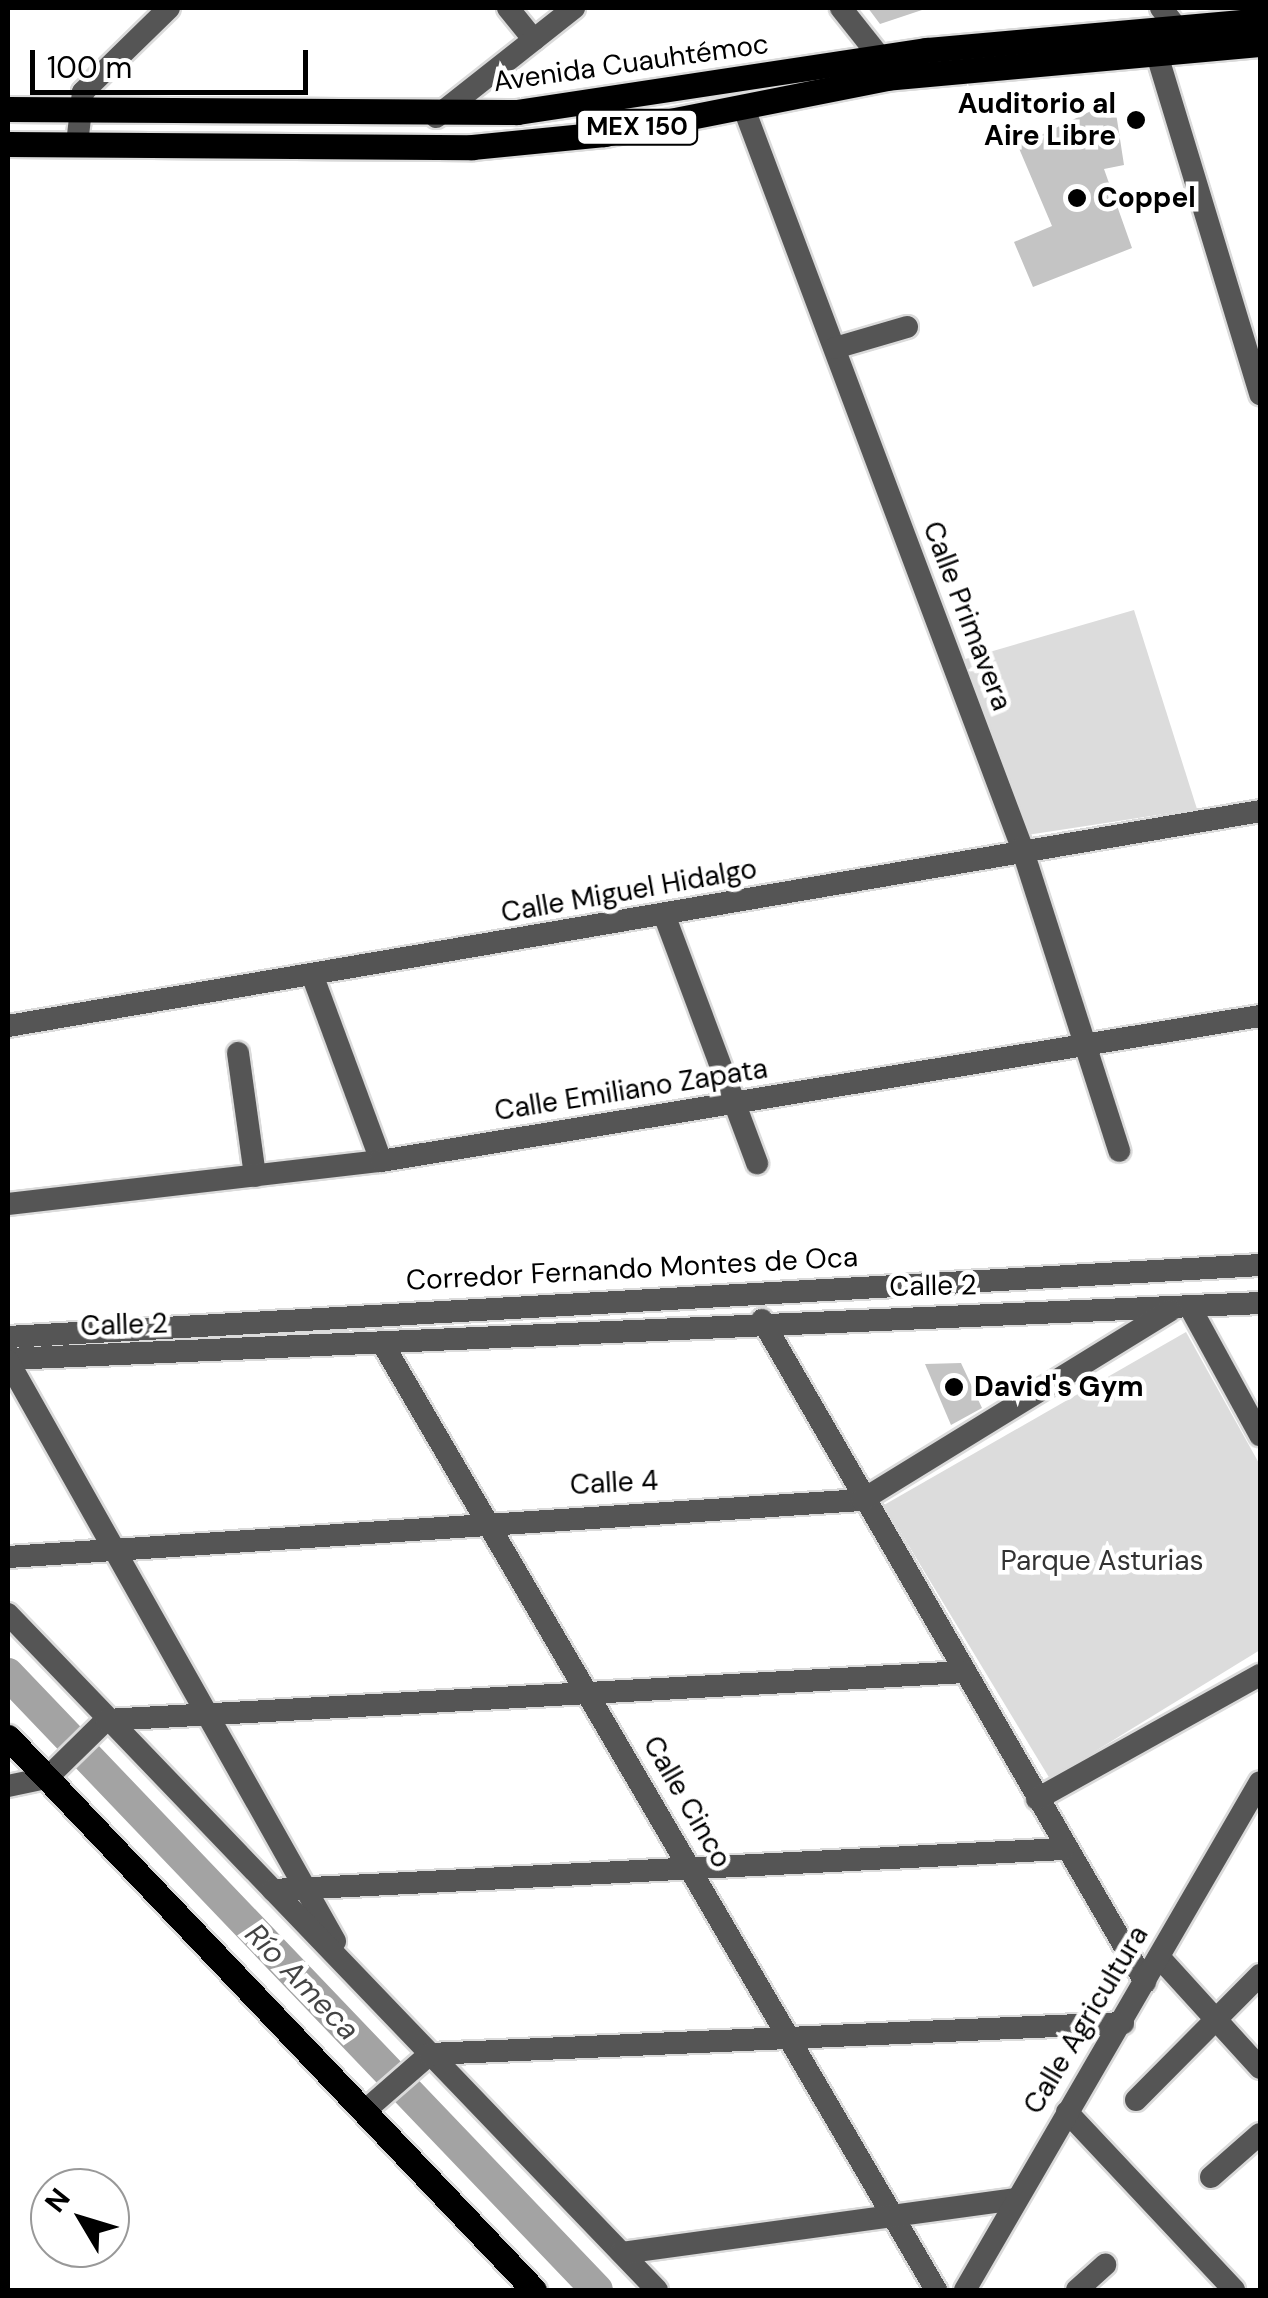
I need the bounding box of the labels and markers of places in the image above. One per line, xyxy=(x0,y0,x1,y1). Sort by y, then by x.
place label: Auditorio al Aire Libre xyxy=(958,87,1116,153)
marker: Auditorio al Aire Libre xyxy=(1125,109,1147,131)
place label: Coppel xyxy=(1097,181,1196,215)
marker: Coppel xyxy=(1066,187,1088,209)
place label: David's Gym xyxy=(974,1370,1144,1404)
marker: David's Gym xyxy=(943,1376,965,1398)

